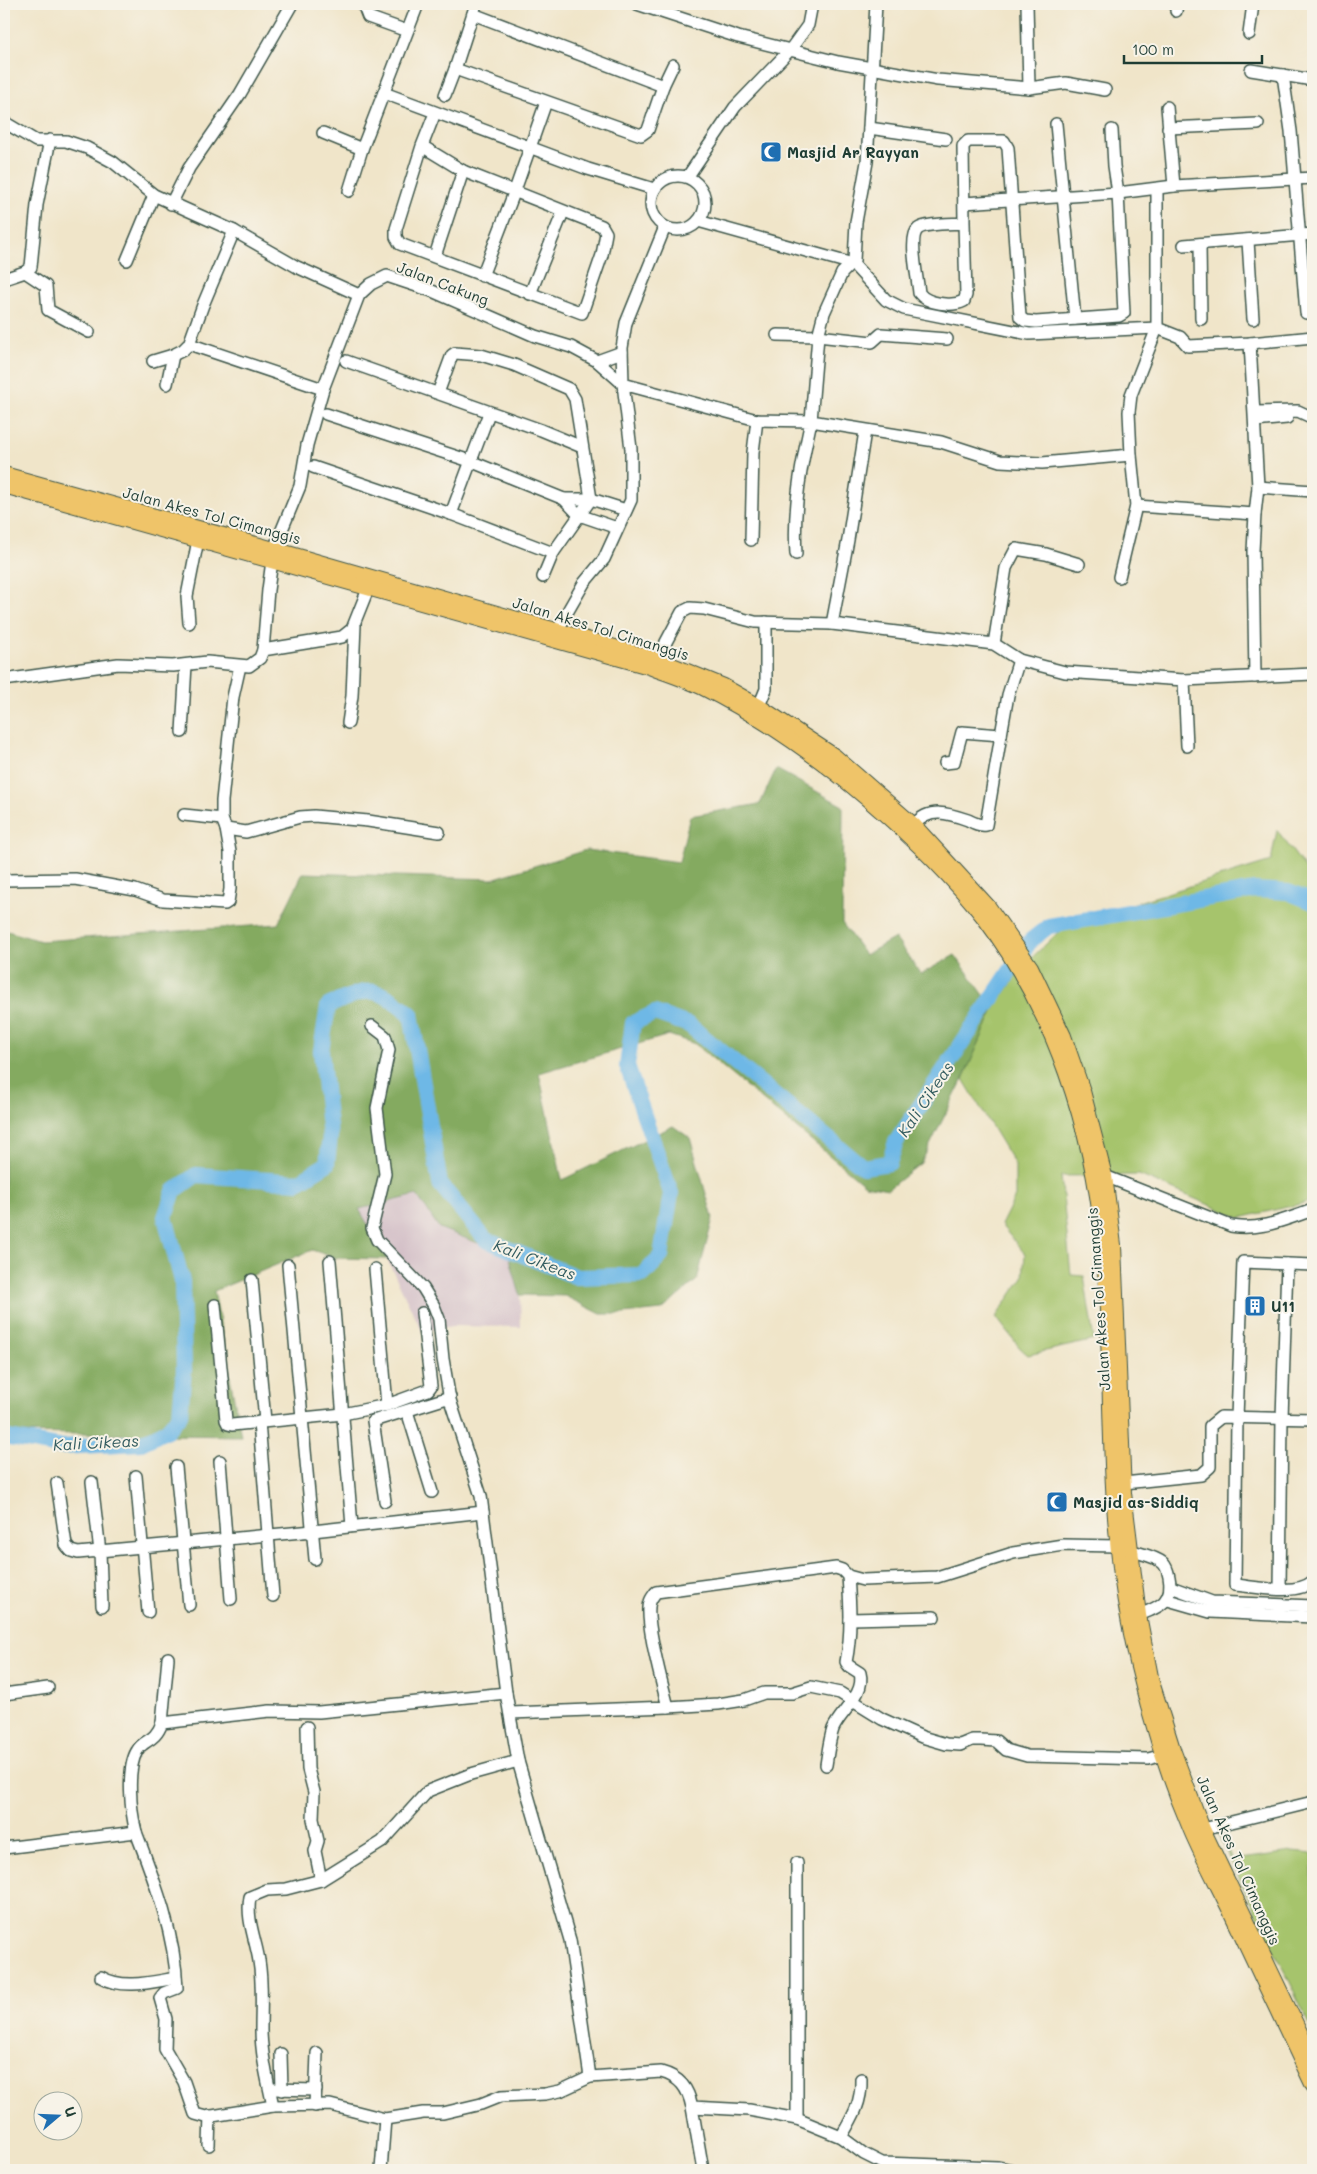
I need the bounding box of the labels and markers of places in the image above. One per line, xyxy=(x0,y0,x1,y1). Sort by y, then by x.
mosque icon: Masjid Ar Rayyan xyxy=(759,140,783,164)
place label: Masjid Ar Rayyan xyxy=(787,142,919,162)
building icon: U11 xyxy=(1243,1294,1267,1318)
place label: U11 xyxy=(1271,1296,1295,1316)
mosque icon: Masjid as-Siddiq xyxy=(1045,1490,1069,1514)
place label: Masjid as-Siddiq xyxy=(1073,1492,1199,1512)

